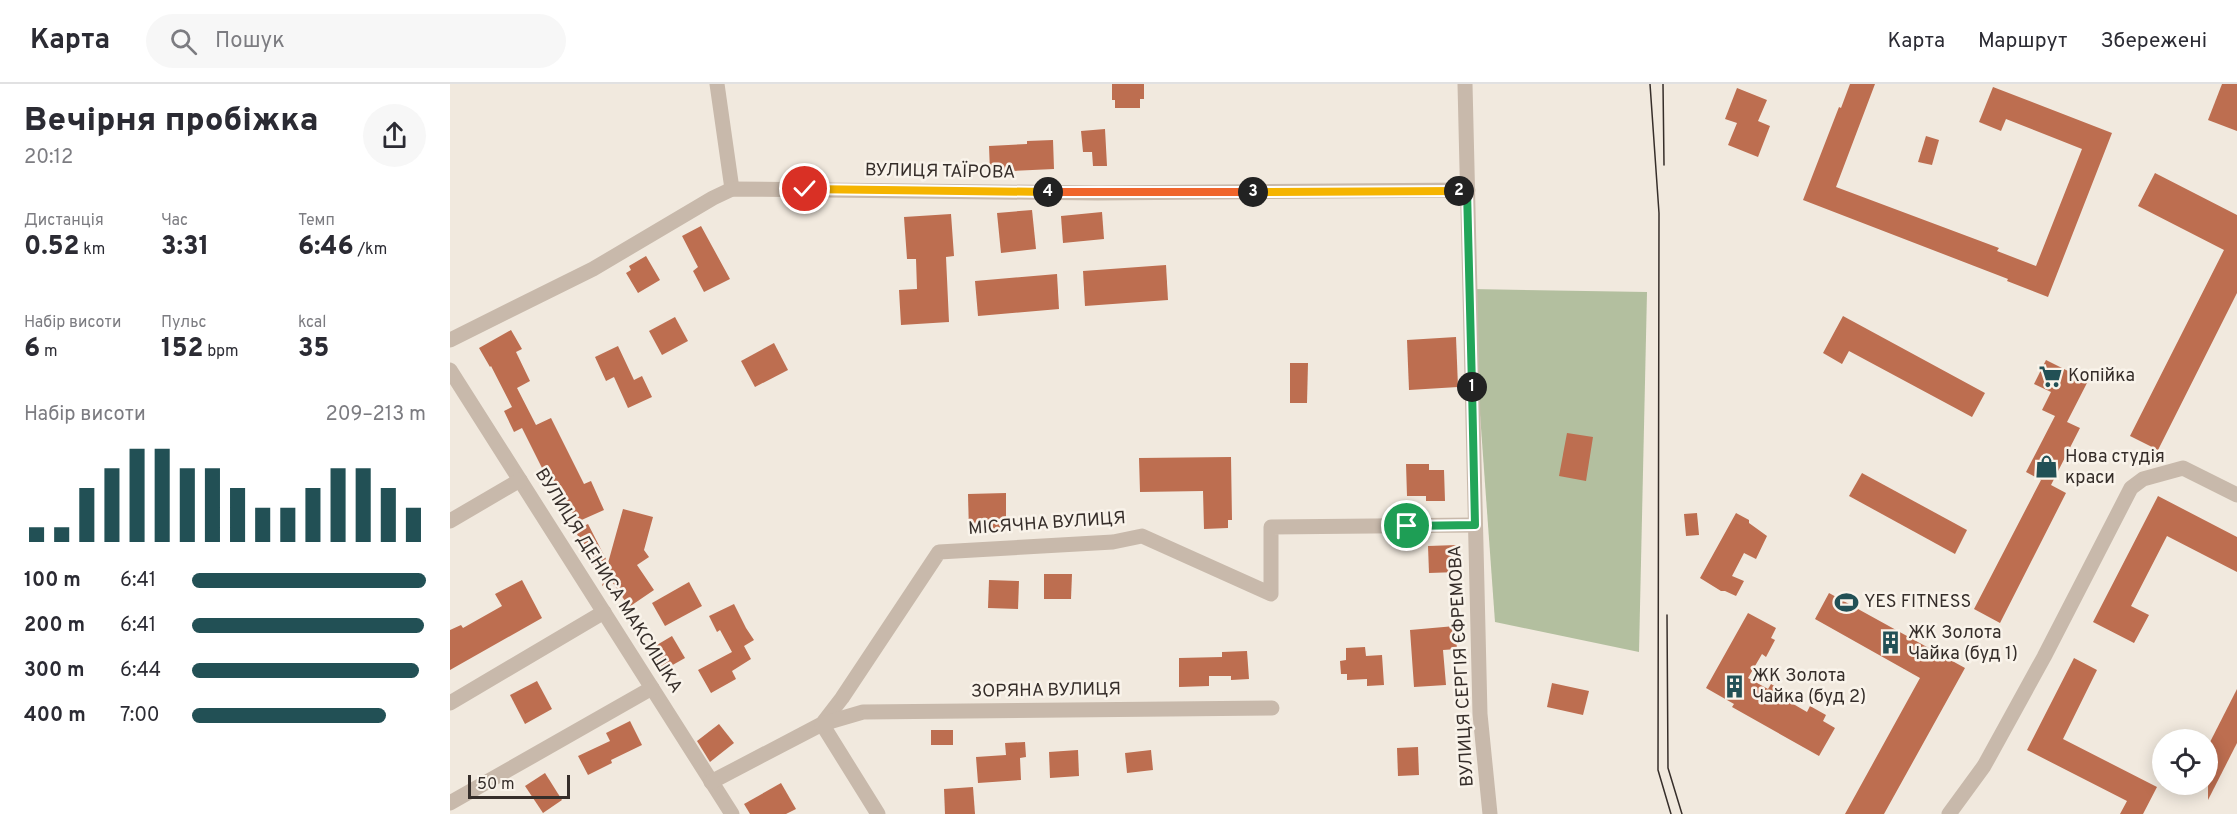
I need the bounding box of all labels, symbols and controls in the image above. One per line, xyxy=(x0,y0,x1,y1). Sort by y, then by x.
search box xyxy=(146,14,566,68)
text: Карта xyxy=(30,23,110,59)
icon: search xyxy=(167,25,200,58)
text: Пошук xyxy=(215,28,285,55)
text: Карта xyxy=(1888,28,1945,55)
text: Маршрут xyxy=(1978,28,2067,55)
text: Збережені xyxy=(2100,28,2207,55)
text: Вечірня пробіжка xyxy=(24,101,318,143)
button: share xyxy=(363,104,426,167)
text: 20:12 xyxy=(24,145,73,171)
street label: ВУЛИЦЯ ТАЇРОВА xyxy=(865,157,1015,185)
pin xyxy=(779,163,830,214)
icon: check xyxy=(788,172,821,205)
pin: 2 xyxy=(1444,176,1474,206)
pin: 4 xyxy=(1033,177,1063,207)
pin: 3 xyxy=(1238,177,1268,207)
text: 2 xyxy=(1454,181,1464,201)
text: 4 xyxy=(1043,182,1053,202)
text: 3 xyxy=(1248,182,1258,202)
text: Дистанція xyxy=(24,211,104,231)
text: Час xyxy=(161,211,188,231)
text: Темп xyxy=(298,211,335,231)
text: 0.52 xyxy=(24,231,79,264)
text: 3:31 xyxy=(161,231,209,264)
text: 6:46 xyxy=(298,231,354,264)
text: km xyxy=(79,240,105,260)
text: /km xyxy=(354,240,387,260)
text: Набір висоти xyxy=(24,313,121,333)
text: Пульс xyxy=(161,313,207,333)
text: kcal xyxy=(298,313,326,333)
text: 6 xyxy=(24,333,40,366)
text: 152 xyxy=(161,333,203,366)
text: 35 xyxy=(298,333,329,366)
text: m xyxy=(40,342,57,362)
text: bpm xyxy=(203,342,239,362)
supermarket icon: Копійка xyxy=(2037,363,2063,389)
place label: Копійка xyxy=(2068,365,2135,388)
pin: 1 xyxy=(1457,372,1487,402)
text: 1 xyxy=(1469,377,1475,397)
text: Набір висоти xyxy=(24,402,146,428)
text: 209–213 m xyxy=(325,402,426,428)
place label: Нова студія краси xyxy=(2065,446,2165,490)
shop icon: Нова студія краси xyxy=(2034,454,2060,480)
street label: ВУЛИЦЯ ДЕНИСА МАКСИШКА xyxy=(529,464,687,698)
pin xyxy=(1381,500,1432,551)
street label: МІСЯЧНА ВУЛИЦЯ xyxy=(967,507,1127,541)
icon: arrive xyxy=(1390,509,1423,542)
street label: ВУЛИЦЯ СЕРГІЯ ЄФРЕМОВА xyxy=(1444,545,1480,787)
text: 100 m xyxy=(24,568,81,594)
text: 6:41 xyxy=(120,568,156,594)
sports icon: YES FITNESS xyxy=(1833,589,1859,615)
place label: YES FITNESS xyxy=(1864,591,1971,614)
text: 200 m xyxy=(24,613,85,639)
text: 6:41 xyxy=(120,613,156,639)
place label: ЖК Золота Чайка (буд 1) xyxy=(1908,622,2018,666)
building icon: ЖК Золота Чайка (буд 1) xyxy=(1877,630,1903,656)
text: 300 m xyxy=(24,658,85,684)
text: 6:44 xyxy=(120,658,161,684)
place label: ЖК Золота Чайка (буд 2) xyxy=(1752,665,1866,709)
building icon: ЖК Золота Чайка (буд 2) xyxy=(1721,673,1747,699)
street label: ЗОРЯНА ВУЛИЦЯ xyxy=(971,678,1121,704)
text: 400 m xyxy=(24,703,86,729)
text: 7:00 xyxy=(120,703,160,729)
map controls xyxy=(2152,729,2218,795)
button: locate xyxy=(2152,729,2218,795)
scale bar xyxy=(468,772,570,800)
text: 50 m xyxy=(477,775,515,795)

